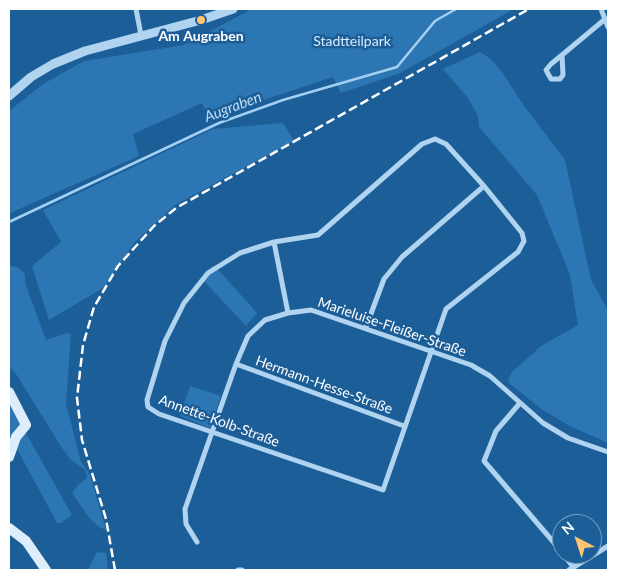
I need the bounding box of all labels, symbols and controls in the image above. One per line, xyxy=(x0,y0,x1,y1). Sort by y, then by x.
marker: Am Augraben xyxy=(195,14,207,26)
place label: Am Augraben xyxy=(158,28,244,44)
park label: Stadtteilpark xyxy=(313,33,391,49)
water label: Augraben xyxy=(202,88,264,126)
street label: Marieluise-Fleißer-Straße xyxy=(316,294,468,360)
street label: Hermann-Hesse-Straße xyxy=(253,352,395,418)
street label: Annette-Kolb-Straße xyxy=(156,391,282,451)
north arrow xyxy=(552,514,602,564)
text: N xyxy=(558,518,577,538)

